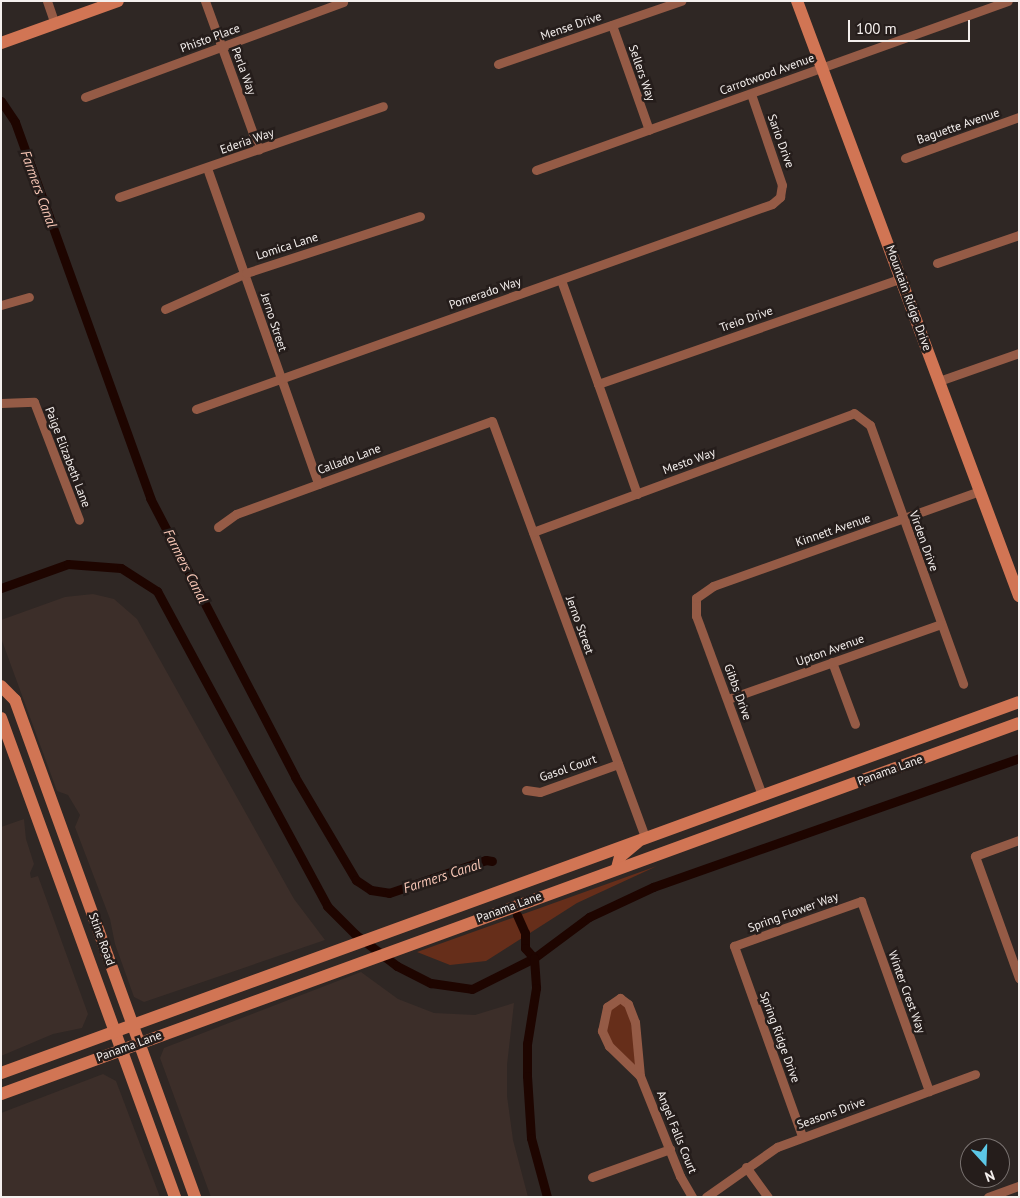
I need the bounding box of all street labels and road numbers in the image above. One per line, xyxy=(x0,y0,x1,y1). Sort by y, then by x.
street label: Mense Drive xyxy=(539,9,603,43)
street label: Phisto Place xyxy=(178,21,242,55)
street label: Sellers Way xyxy=(626,43,658,103)
street label: Perla Way xyxy=(229,45,259,97)
street label: Carrotwood Avenue xyxy=(718,50,816,98)
street label: Baguette Avenue xyxy=(915,105,1001,147)
street label: Sario Drive xyxy=(765,112,797,170)
street label: Ederia Way xyxy=(218,125,276,157)
street label: Lomica Lane xyxy=(254,229,320,263)
street label: Mountain Ridge Drive xyxy=(883,243,935,353)
street label: Pomerado Way xyxy=(447,274,523,312)
street label: Jerno Street xyxy=(258,291,290,353)
street label: Treio Drive xyxy=(718,303,774,335)
street label: Paige Elizabeth Lane xyxy=(42,405,94,509)
street label: Callado Lane xyxy=(315,441,383,477)
street label: Mesto Way xyxy=(661,445,717,477)
street label: Virden Drive xyxy=(906,509,942,573)
street label: Kinnett Avenue xyxy=(794,510,872,550)
street label: Jerno Street xyxy=(563,594,597,656)
street label: Upton Avenue xyxy=(794,631,866,669)
street label: Gibbs Drive xyxy=(721,662,755,722)
street label: Gasol Court xyxy=(538,752,598,784)
street label: Panama Lane xyxy=(855,752,925,788)
street label: Panama Lane xyxy=(474,889,544,925)
street label: Spring Flower Way xyxy=(746,889,840,935)
street label: Stine Road xyxy=(86,911,118,967)
street label: Winter Crest Way xyxy=(885,949,929,1035)
street label: Spring Ridge Drive xyxy=(757,990,803,1084)
street label: Panama Lane xyxy=(94,1028,164,1064)
street label: Angel Falls Court xyxy=(654,1088,700,1176)
street label: Seasons Drive xyxy=(795,1094,867,1132)

